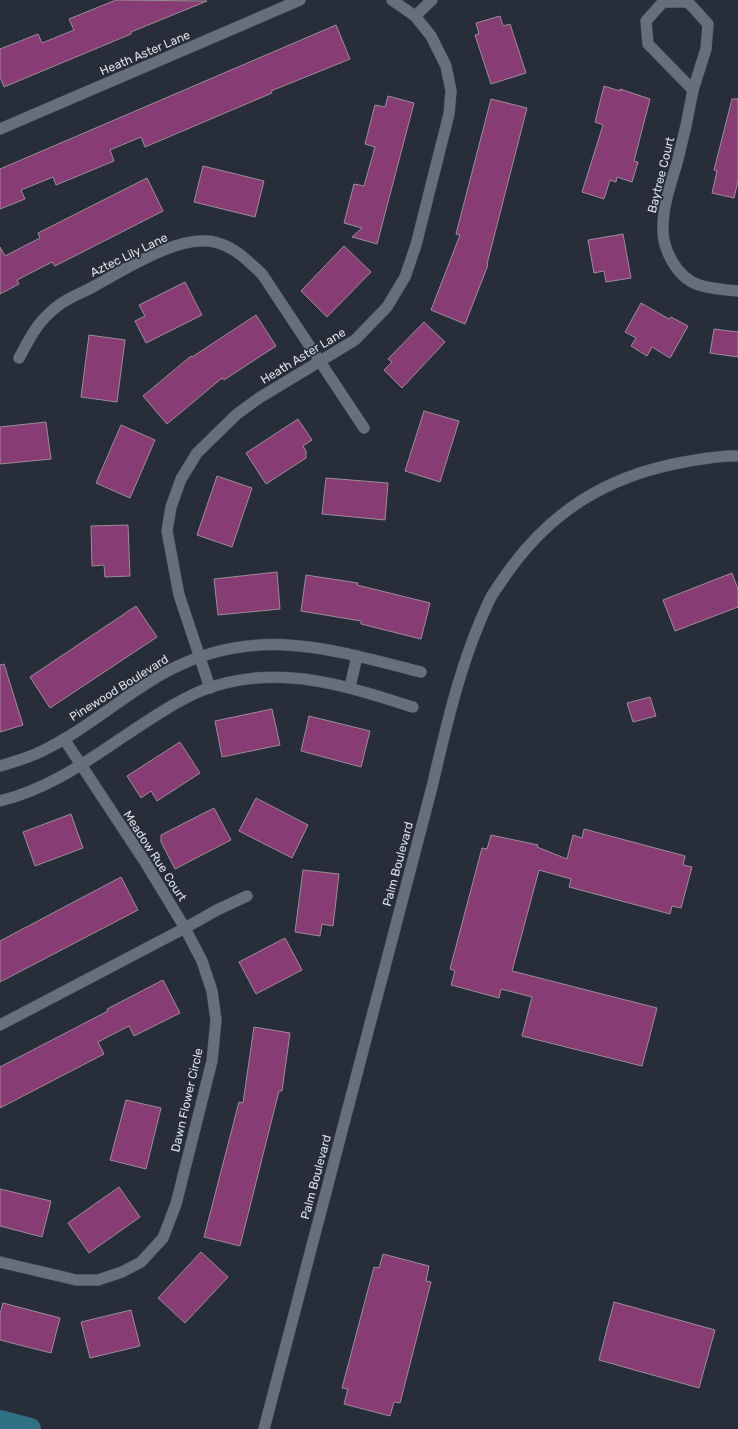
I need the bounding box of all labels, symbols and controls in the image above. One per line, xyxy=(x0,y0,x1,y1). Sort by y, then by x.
street label: Heath Aster Lane xyxy=(98,28,192,78)
street label: Baytree Court xyxy=(645,135,677,215)
street label: Aztec Lily Lane xyxy=(88,230,170,280)
street label: Heath Aster Lane xyxy=(258,325,348,387)
street label: Pinewood Boulevard xyxy=(67,652,171,724)
street label: Meadow Rue Court xyxy=(120,808,190,904)
street label: Palm Boulevard xyxy=(380,820,416,908)
street label: Dawn Flower Circle xyxy=(168,1046,206,1153)
street label: Palm Boulevard xyxy=(298,1133,334,1221)

